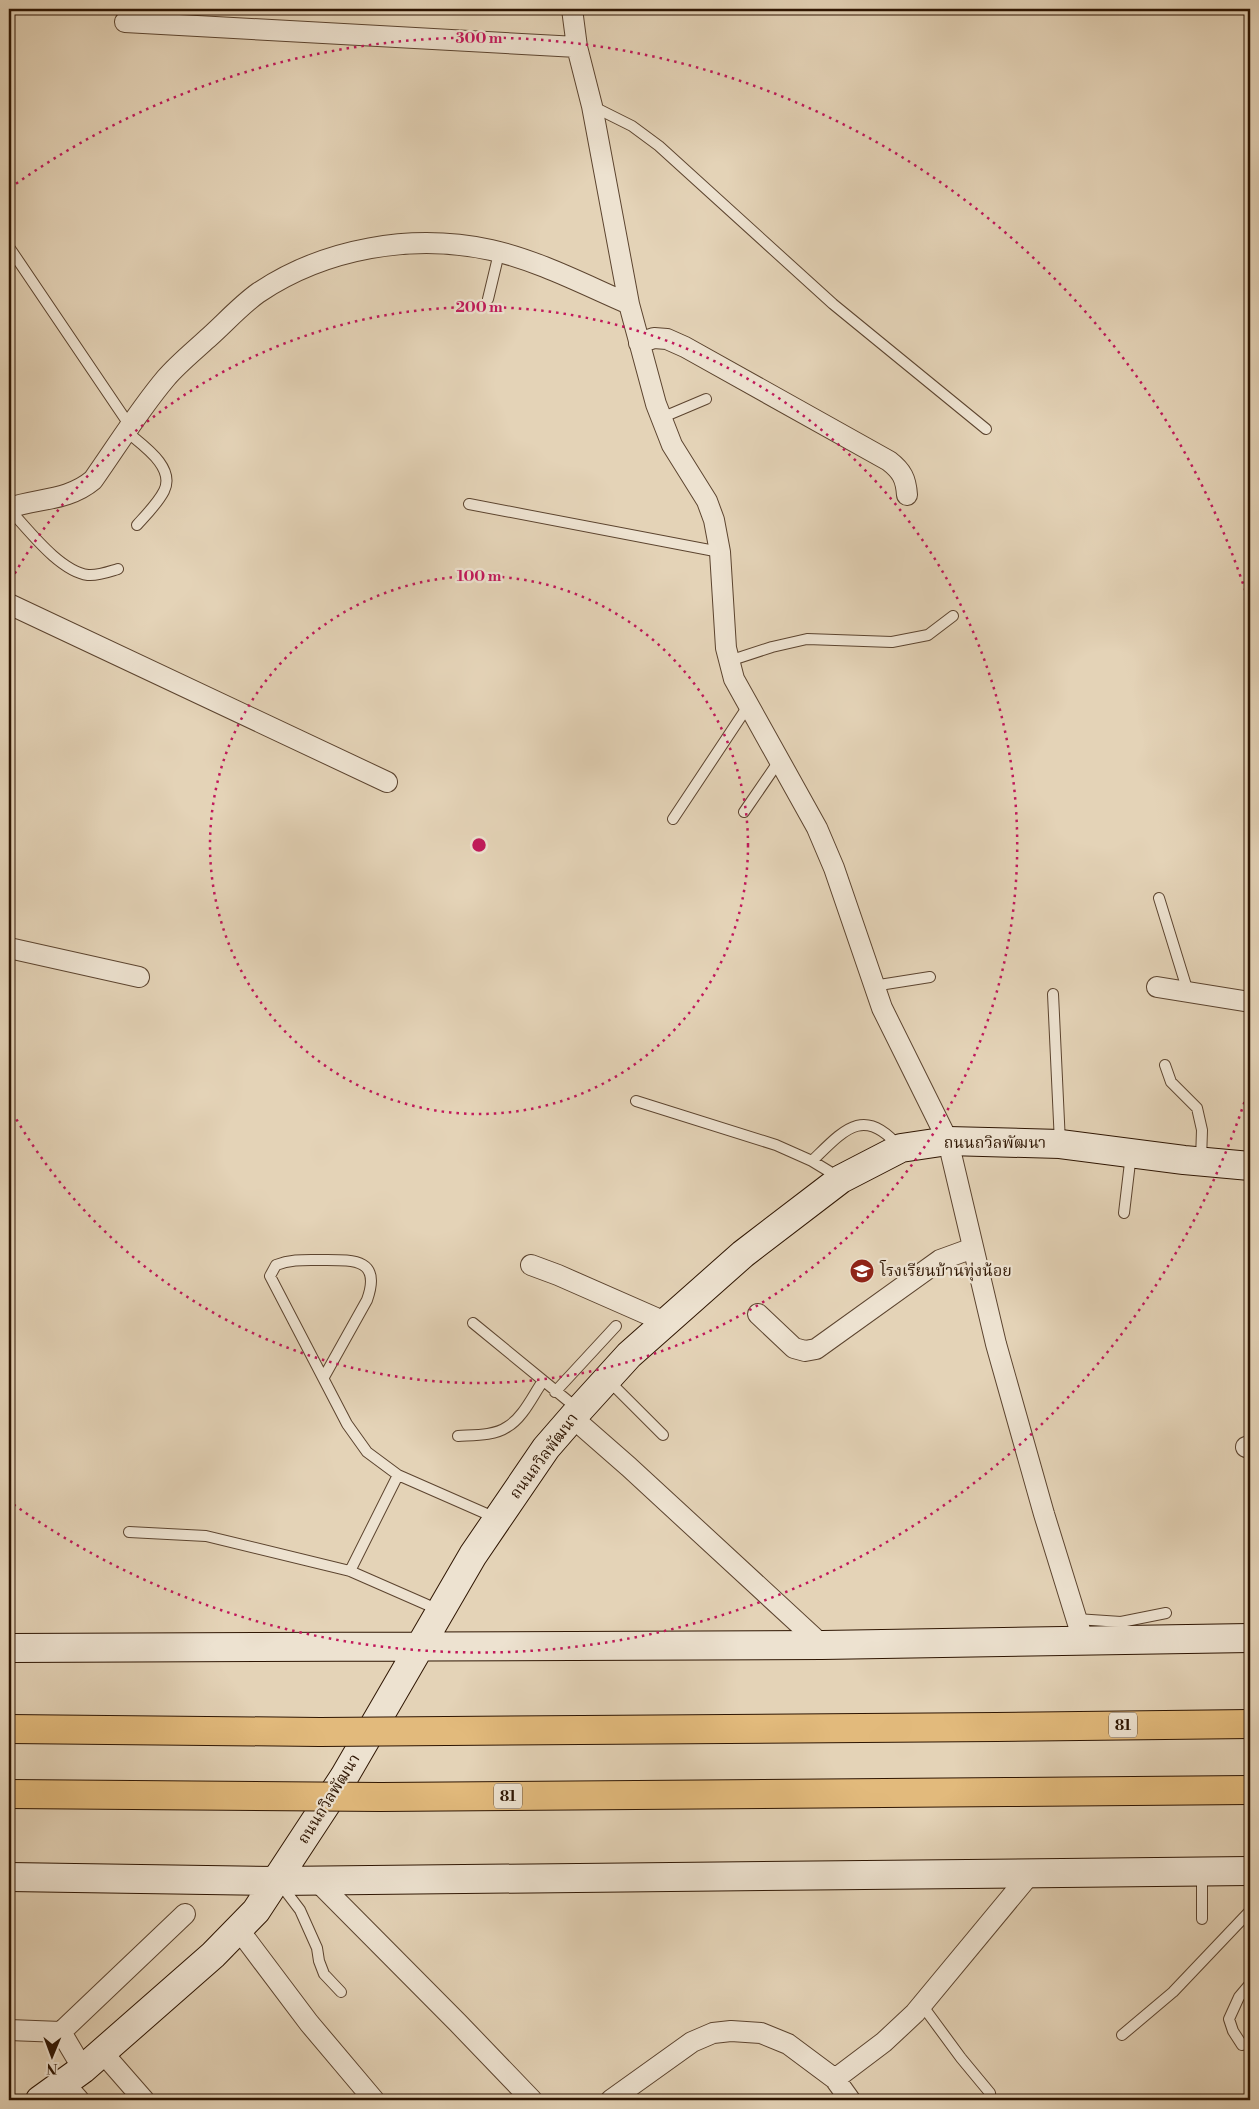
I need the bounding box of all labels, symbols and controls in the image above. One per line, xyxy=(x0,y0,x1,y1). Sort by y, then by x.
text: 300 m xyxy=(456,29,503,48)
text: 200 m xyxy=(455,298,503,317)
text: 100 m xyxy=(457,567,502,586)
centre of rings xyxy=(470,836,488,854)
street label: ถนนถวิลพัฒนา xyxy=(944,1133,1046,1153)
school or university icon: โรงเรียนบ้านทุ่งน้อย xyxy=(849,1258,875,1284)
place label: โรงเรียนบ้านทุ่งน้อย xyxy=(879,1260,1012,1282)
street label: ถนนถวิลพัฒนา xyxy=(505,1409,583,1503)
road number: 81 xyxy=(1109,1712,1137,1738)
street label: ถนนถวิลพัฒนา xyxy=(293,1750,365,1848)
road number: 81 xyxy=(494,1784,522,1808)
north arrow xyxy=(28,2032,78,2082)
text: N xyxy=(46,2059,57,2077)

